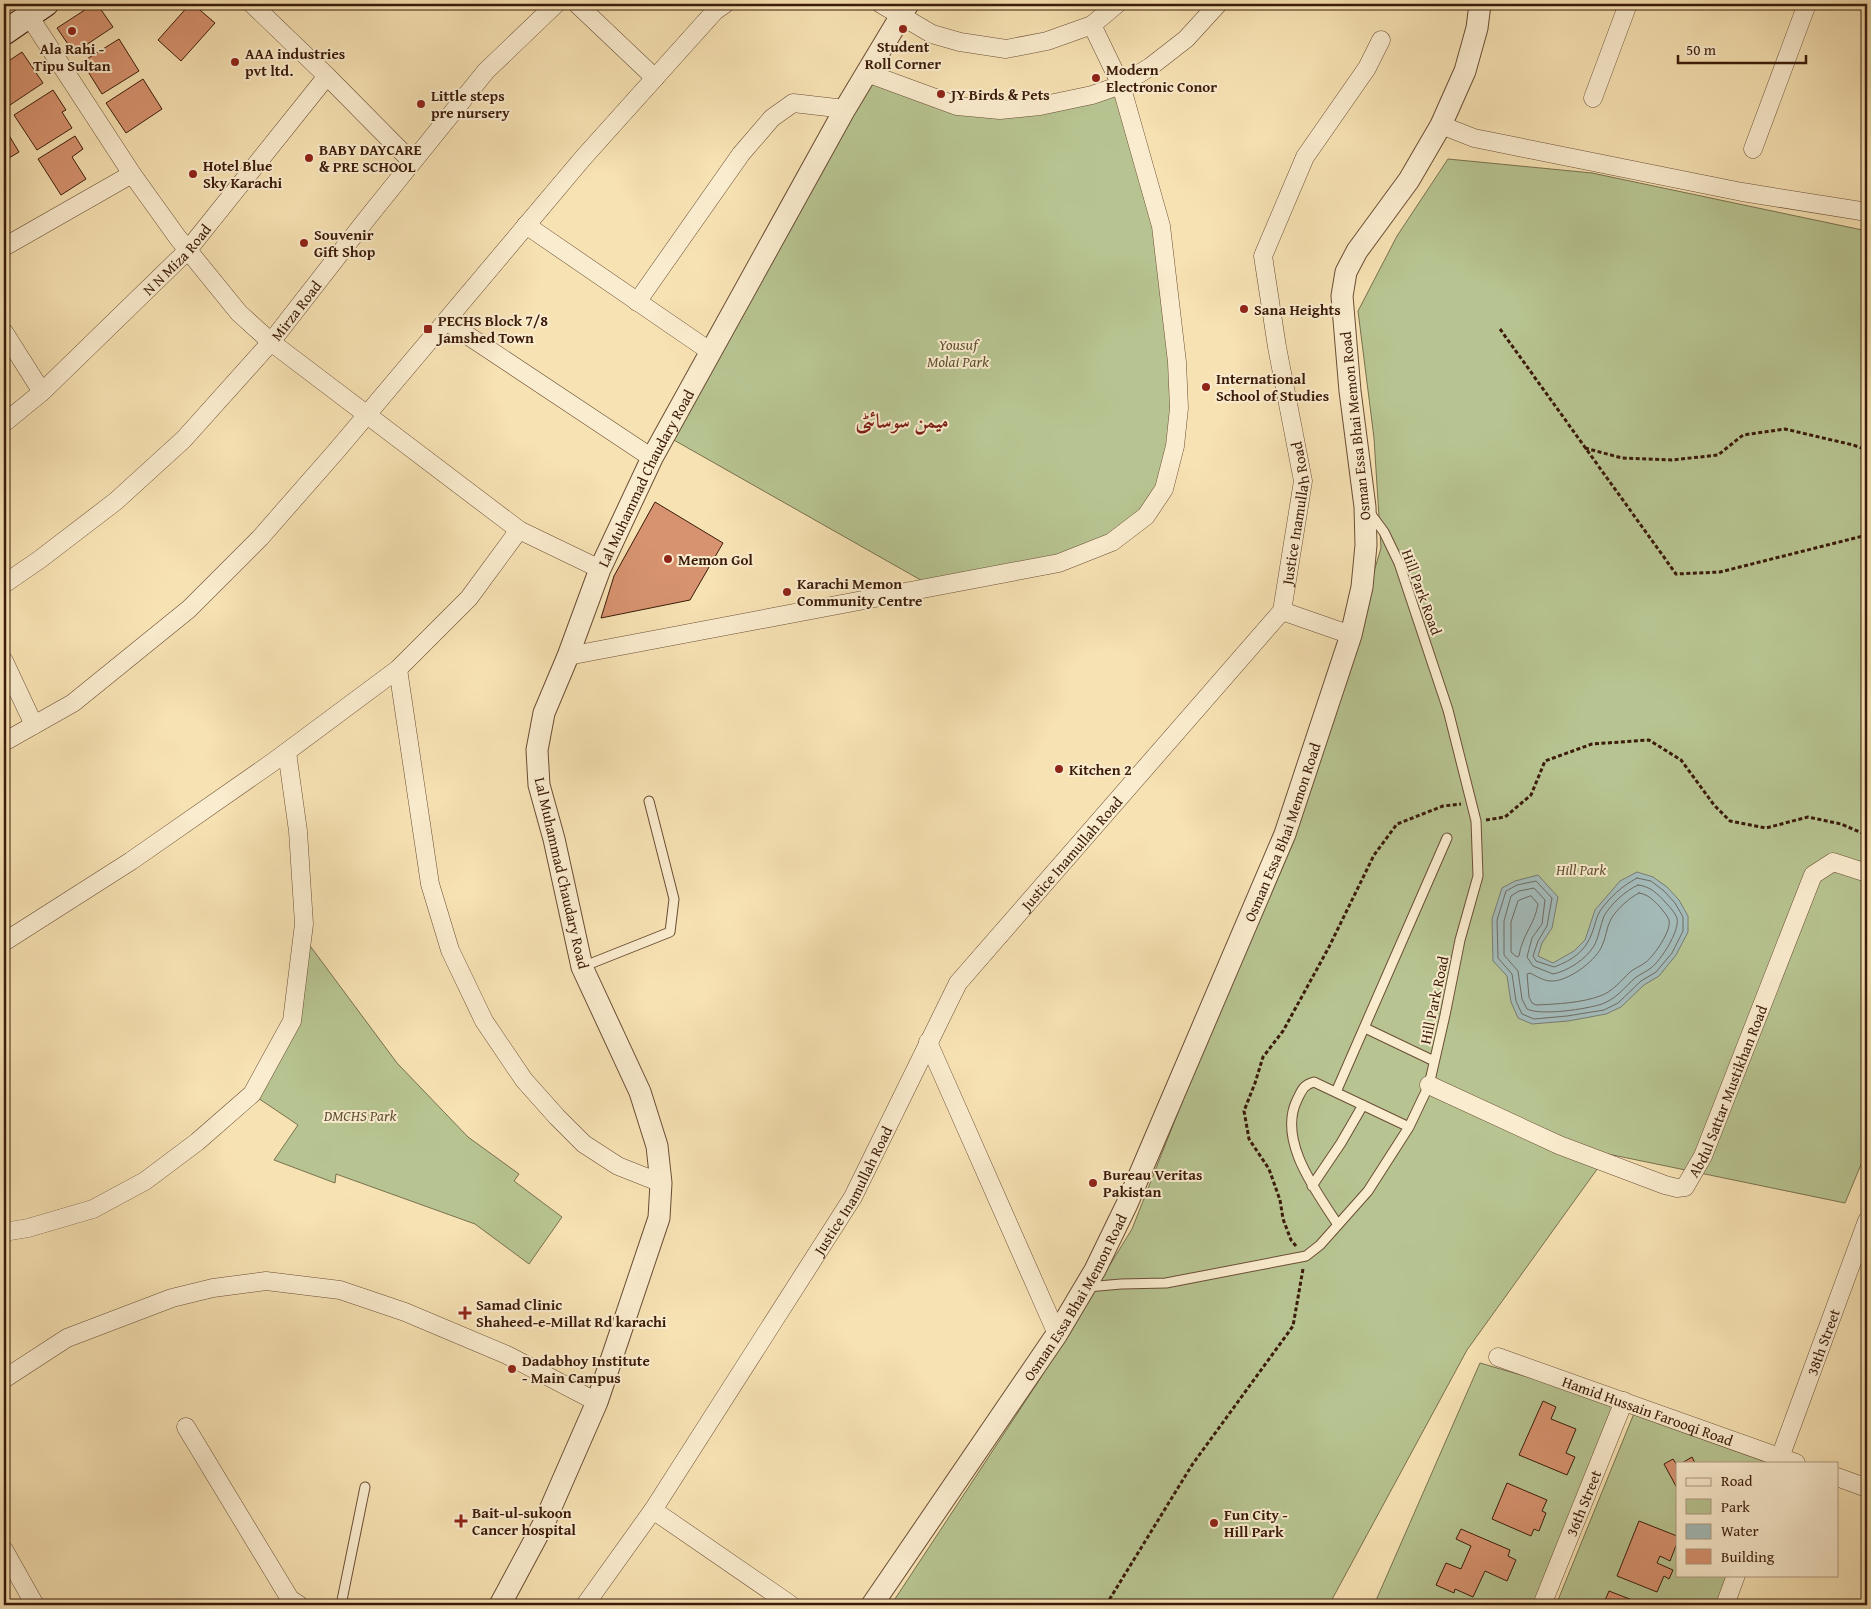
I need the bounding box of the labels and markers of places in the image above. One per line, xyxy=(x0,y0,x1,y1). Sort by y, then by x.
marker: Student Roll Corner xyxy=(897,23,909,35)
marker: Ala Rahi - Tipu Sultan xyxy=(66,25,78,37)
place label: Student Roll Corner xyxy=(865,36,941,74)
place label: Ala Rahi - Tipu Sultan xyxy=(33,38,111,76)
place label: AAA industries pvt ltd. xyxy=(245,43,345,81)
marker: AAA industries pvt ltd. xyxy=(229,56,241,68)
place label: Modern Electronic Conor xyxy=(1106,59,1217,97)
marker: Modern Electronic Conor xyxy=(1090,72,1102,84)
place label: JY Birds & Pets xyxy=(948,84,1050,105)
place label: Little steps pre nursery xyxy=(431,85,510,123)
marker: JY Birds & Pets xyxy=(935,88,947,100)
marker: Little steps pre nursery xyxy=(415,98,427,110)
place label: BABY DAYCARE & PRE SCHOOL xyxy=(319,139,422,177)
marker: BABY DAYCARE & PRE SCHOOL xyxy=(303,152,315,164)
place label: Hotel Blue Sky Karachi xyxy=(203,155,283,193)
marker: Hotel Blue Sky Karachi xyxy=(187,168,199,180)
place label: Souvenir Gift Shop xyxy=(314,224,376,262)
marker: Souvenir Gift Shop xyxy=(298,237,310,249)
place label: Sana Heights xyxy=(1254,299,1341,320)
marker: Sana Heights xyxy=(1238,303,1250,315)
place label: PECHS Block 7/8 Jamshed Town xyxy=(435,310,548,348)
marker: PECHS Block 7/8 Jamshed Town xyxy=(422,323,434,335)
place label: International School of Studies xyxy=(1216,368,1329,406)
marker: International School of Studies xyxy=(1200,381,1212,393)
place label: Memon Gol xyxy=(678,549,753,570)
marker: Memon Gol xyxy=(662,553,674,565)
place label: Karachi Memon Community Centre xyxy=(797,573,922,611)
marker: Karachi Memon Community Centre xyxy=(781,586,793,598)
place label: Kitchen 2 xyxy=(1069,759,1132,780)
marker: Kitchen 2 xyxy=(1053,763,1065,775)
place label: Bureau Veritas Pakistan xyxy=(1103,1164,1202,1202)
marker: Bureau Veritas Pakistan xyxy=(1087,1177,1099,1189)
place label: Samad Clinic Shaheed-e-Millat Rd karachi xyxy=(476,1294,667,1332)
marker: Samad Clinic Shaheed-e-Millat Rd karachi xyxy=(458,1306,472,1320)
place label: Dadabhoy Institute - Main Campus xyxy=(522,1350,650,1388)
marker: Dadabhoy Institute - Main Campus xyxy=(506,1363,518,1375)
place label: Bait-ul-sukoon Cancer hospital xyxy=(472,1502,576,1540)
place label: Fun City - Hill Park xyxy=(1224,1504,1288,1542)
marker: Bait-ul-sukoon Cancer hospital xyxy=(454,1514,468,1528)
marker: Fun City - Hill Park xyxy=(1208,1517,1220,1529)

